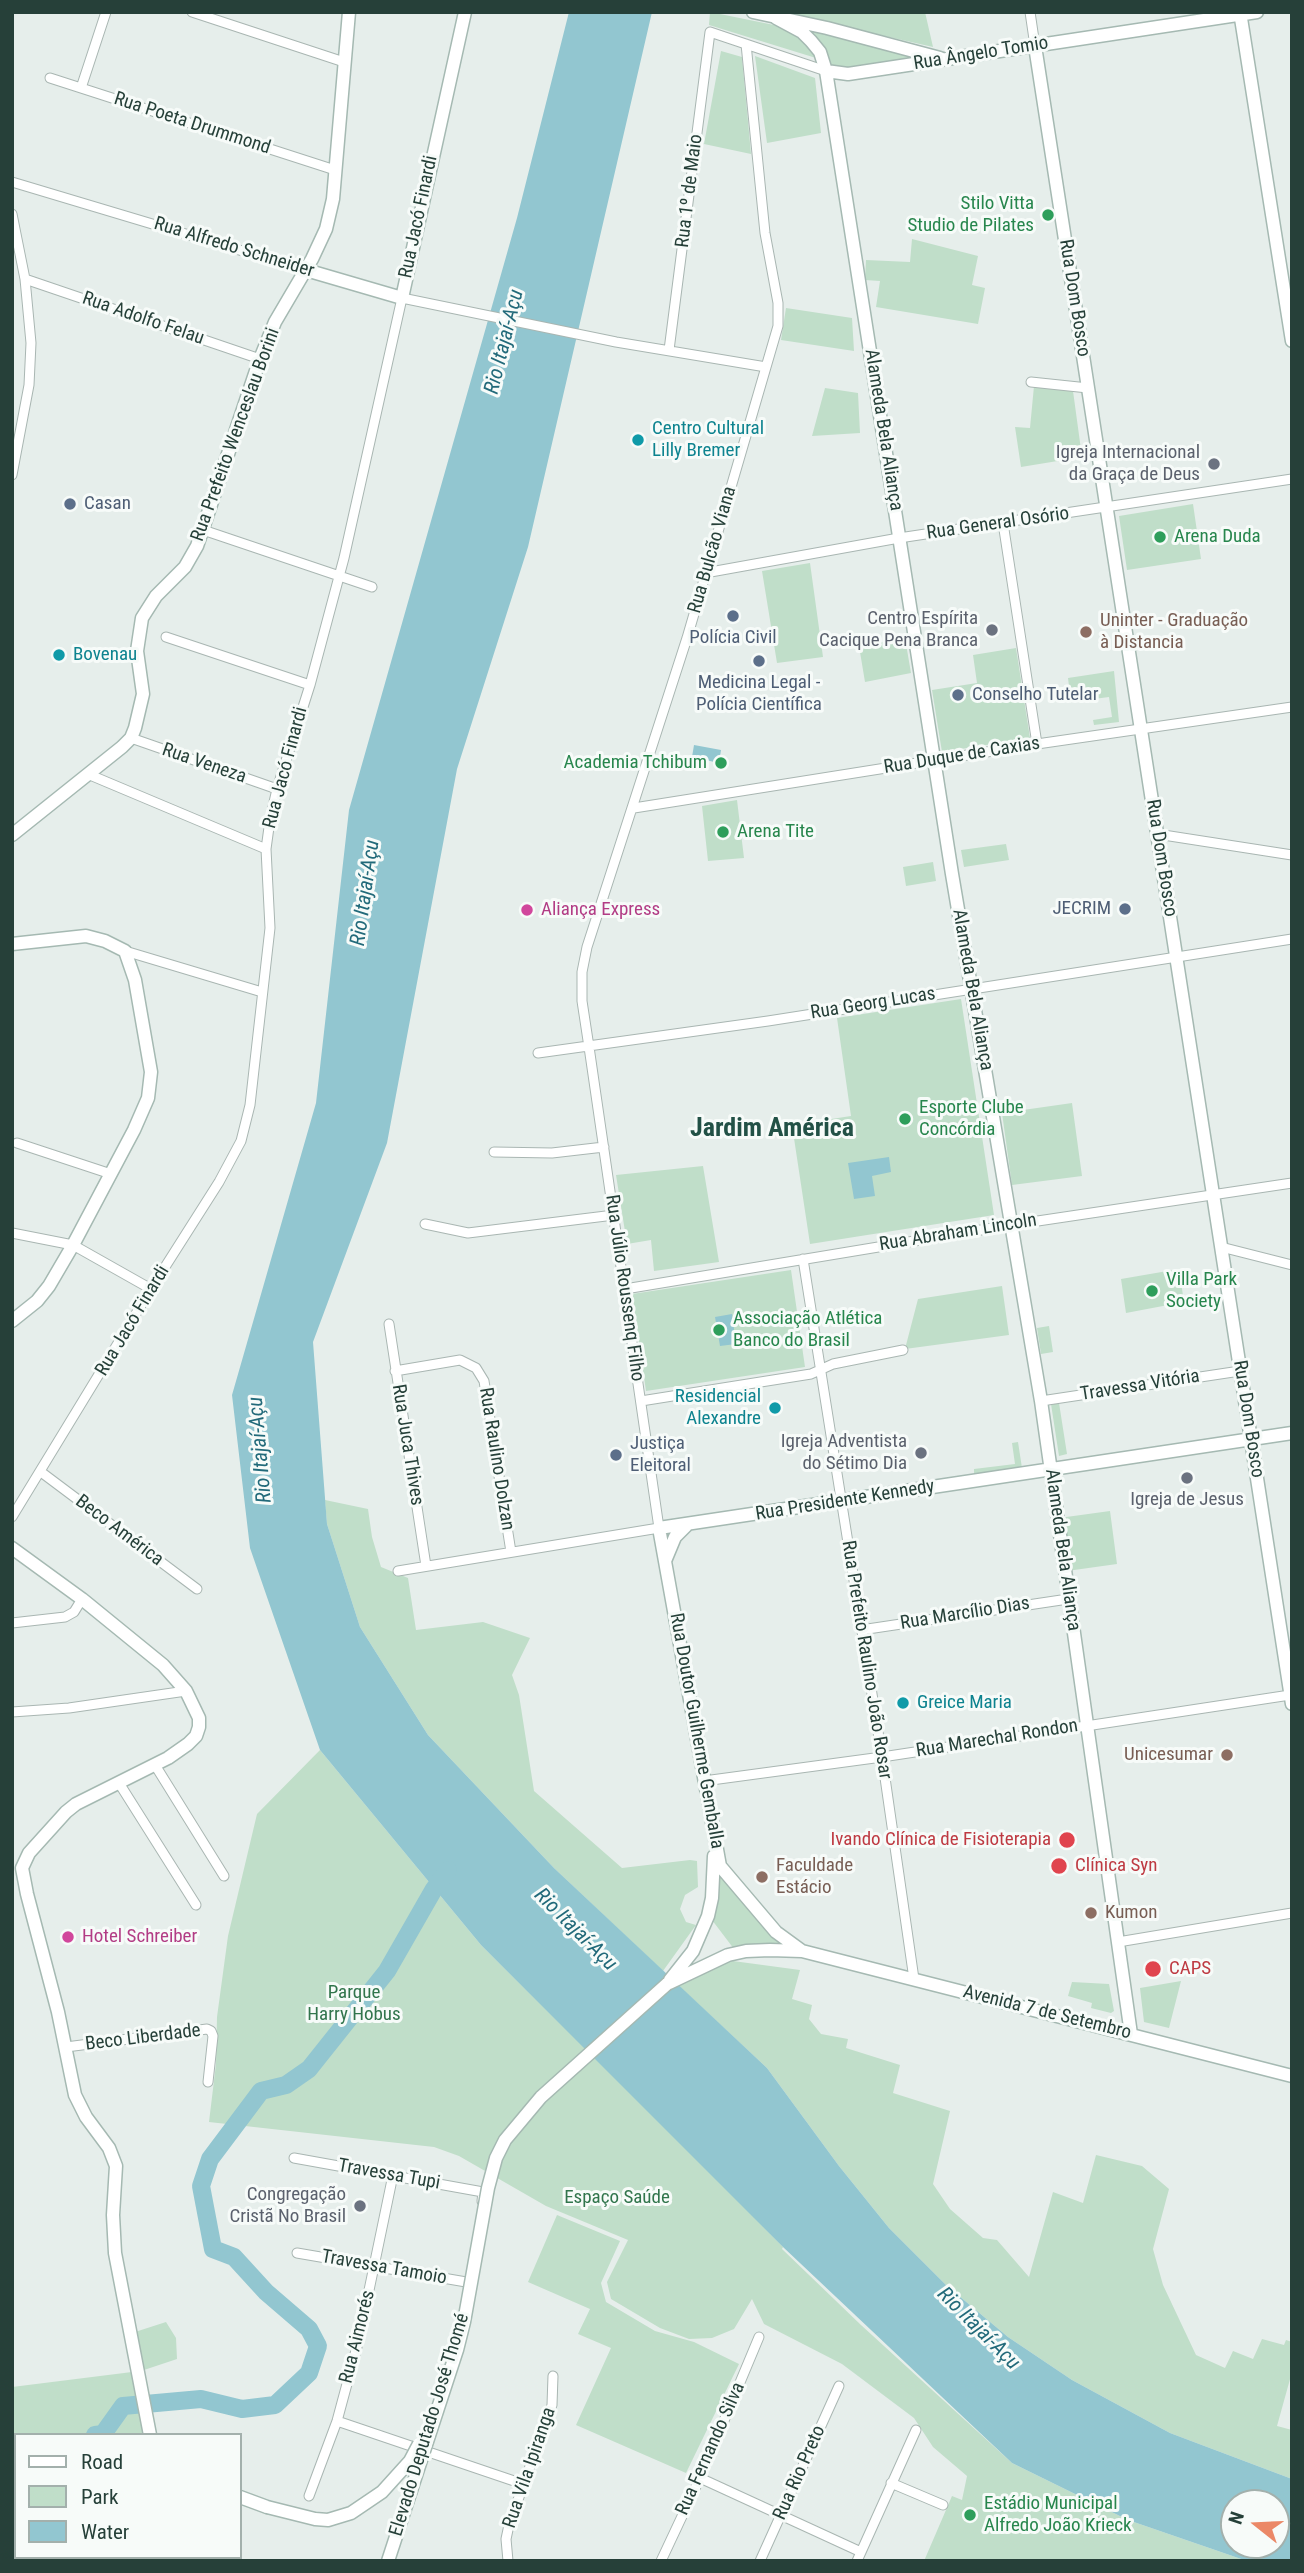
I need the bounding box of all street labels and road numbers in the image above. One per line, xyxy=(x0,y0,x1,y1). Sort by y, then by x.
street label: Rua Ângelo Tomio xyxy=(912,32,1050,76)
street label: Rua Poeta Drummond xyxy=(111,88,273,160)
street label: Rua 1º de Maio xyxy=(672,133,708,249)
street label: Rua Jacó Finardi xyxy=(395,154,443,280)
street label: Rua Alfredo Schneider xyxy=(151,213,317,283)
street label: Rua Dom Bosco xyxy=(1053,238,1095,358)
street label: Rua Adolfo Felau xyxy=(79,287,207,351)
street label: Rua Prefeito Wenceslau Borini xyxy=(187,325,285,545)
street label: Alameda Bela Aliança xyxy=(859,347,907,513)
street label: Rua Bulcão Viana xyxy=(684,484,742,616)
street label: Rua General Osório xyxy=(925,503,1071,545)
street label: Rua Jacó Finardi xyxy=(259,705,313,831)
street label: Rua Duque de Caxias xyxy=(882,732,1042,780)
street label: Rua Veneza xyxy=(159,739,249,789)
street label: Rua Dom Bosco xyxy=(1140,798,1182,918)
street label: Alameda Bela Aliança xyxy=(947,908,997,1072)
street label: Rua Georg Lucas xyxy=(809,983,937,1025)
street label: Rua Júlio Roussenq Filho xyxy=(600,1193,648,1383)
street label: Rua Abraham Lincoln xyxy=(878,1209,1038,1257)
street label: Rua Jacó Finardi xyxy=(91,1262,175,1380)
street label: Rua Dom Bosco xyxy=(1227,1359,1269,1479)
street label: Travessa Vitória xyxy=(1079,1365,1201,1407)
street label: Rua Juca Thives xyxy=(386,1383,428,1507)
street label: Rua Raulino Dolzan xyxy=(473,1386,519,1532)
street label: Alameda Bela Aliança xyxy=(1039,1467,1085,1633)
street label: Rua Presidente Kennedy xyxy=(754,1476,936,1526)
street label: Beco América xyxy=(71,1491,167,1571)
street label: Rua Prefeito Raulino João Rosar xyxy=(836,1539,896,1781)
street label: Rua Marcílio Dias xyxy=(899,1593,1031,1635)
street label: Rua Doutor Guilherme Gemballa xyxy=(664,1611,728,1851)
street label: Rua Marechal Rondon xyxy=(914,1715,1080,1763)
street label: Avenida 7 de Setembro xyxy=(961,1981,1133,2045)
street label: Beco Liberdade xyxy=(84,2020,202,2056)
street label: Travessa Tupi xyxy=(336,2155,442,2195)
street label: Travessa Tamoio xyxy=(320,2246,448,2290)
street label: Rua Aimorés xyxy=(335,2288,381,2386)
street label: Elevado Deputado José Thomé xyxy=(385,2311,475,2539)
street label: Rua Fernando Silva xyxy=(672,2379,750,2519)
street label: Rua Vila Ipiranga xyxy=(499,2405,561,2531)
street label: Rua Rio Preto xyxy=(769,2422,831,2524)

